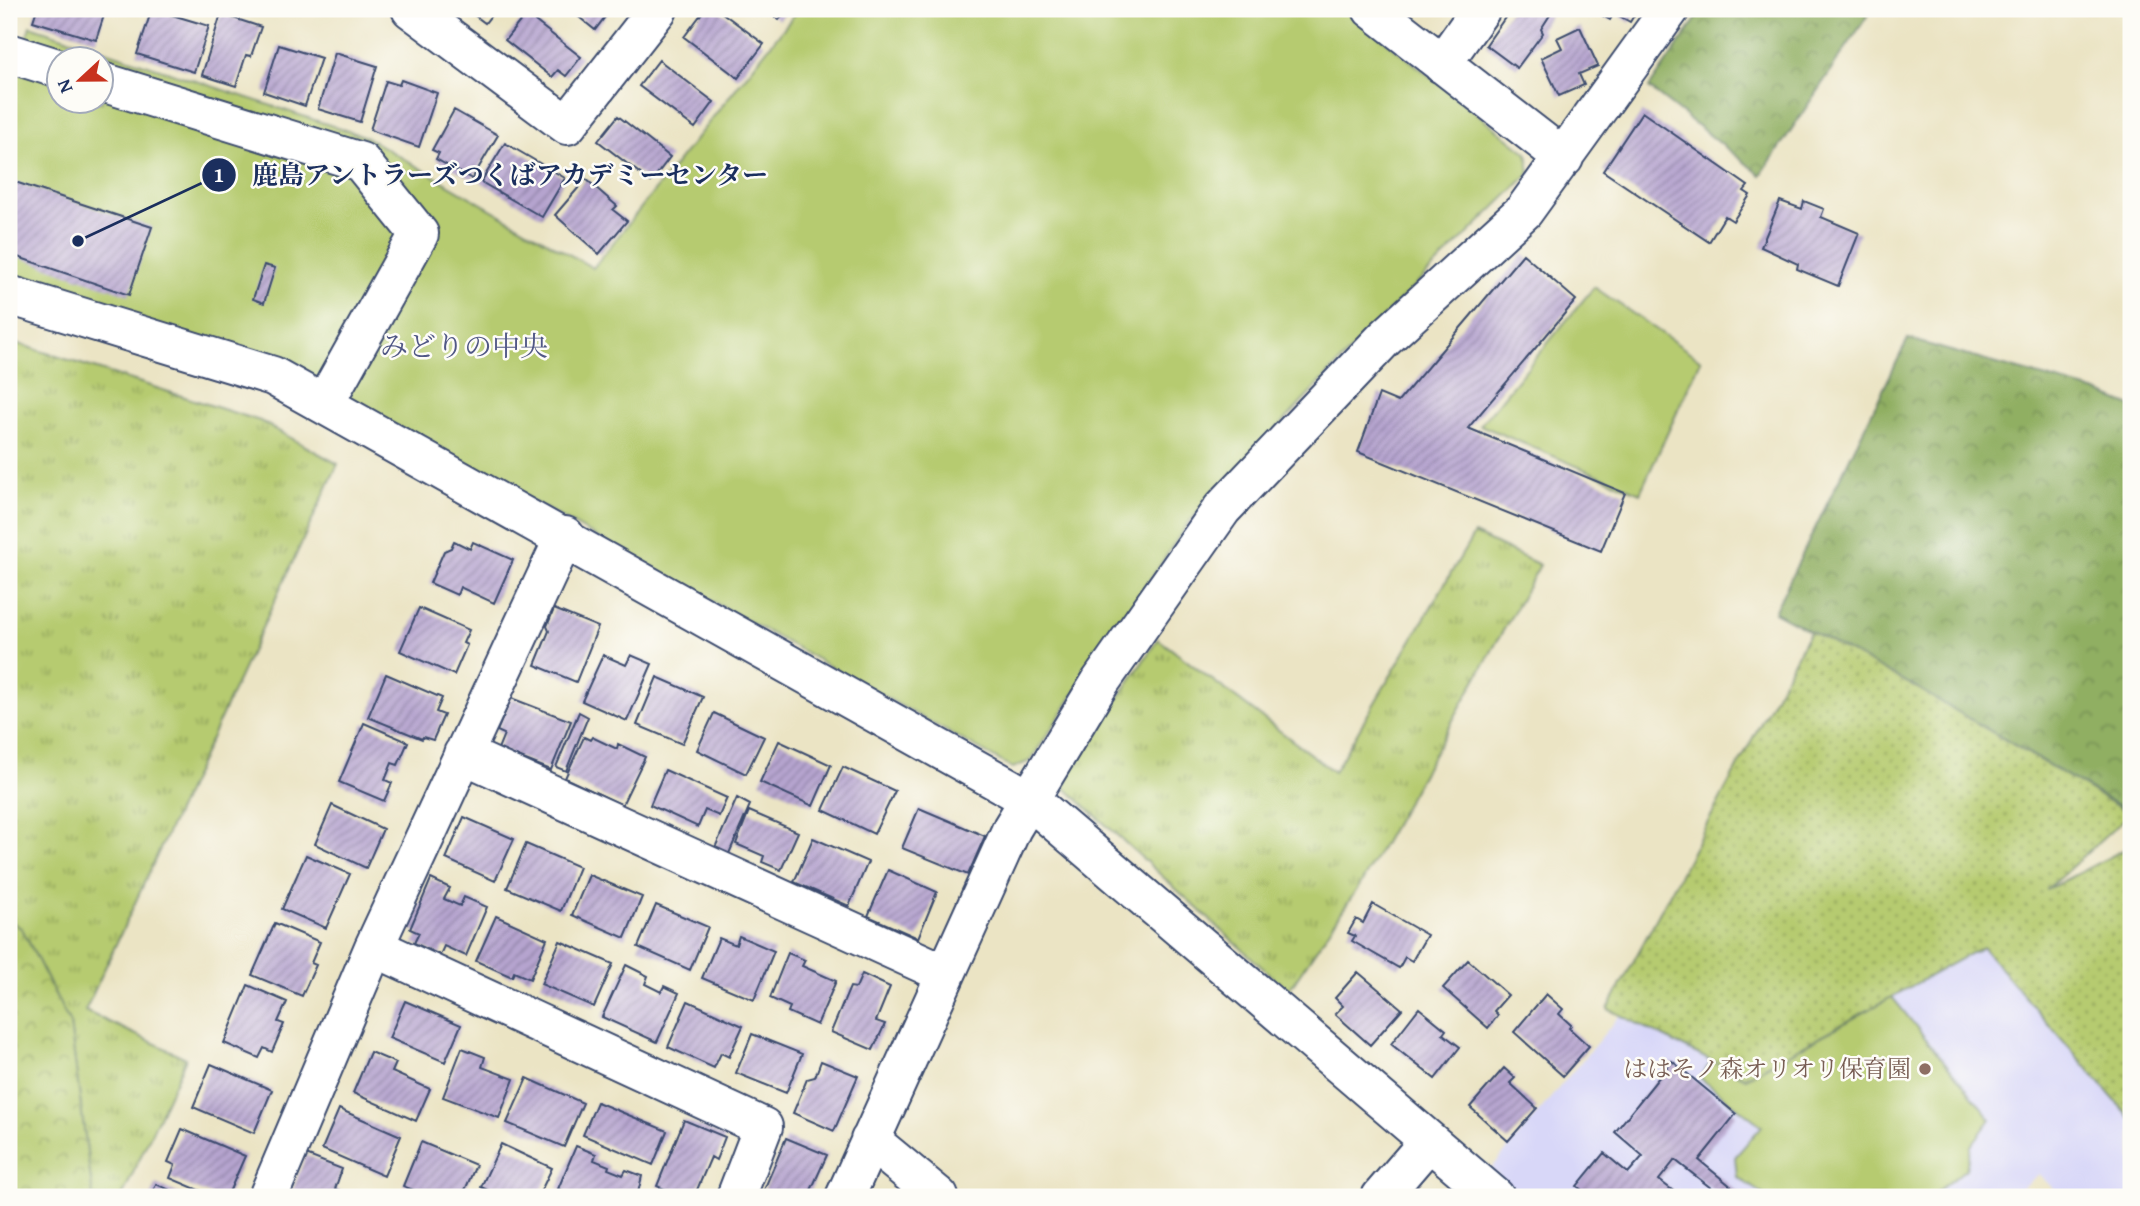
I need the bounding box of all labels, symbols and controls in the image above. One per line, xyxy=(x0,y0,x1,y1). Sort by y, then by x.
north arrow xyxy=(46,46,116,116)
text: N xyxy=(49,75,80,98)
callout: 鹿島アントラーズつくばアカデミーセンター xyxy=(201,151,784,198)
text: 鹿島アントラーズつくばアカデミーセンター xyxy=(252,155,768,194)
text: 1 xyxy=(214,159,224,190)
district label: みどりの中央 xyxy=(380,325,548,366)
place label: ははそノ森オリオリ保育園 xyxy=(1623,1051,1911,1086)
marker: ははそノ森オリオリ保育園 xyxy=(1917,1061,1933,1077)

